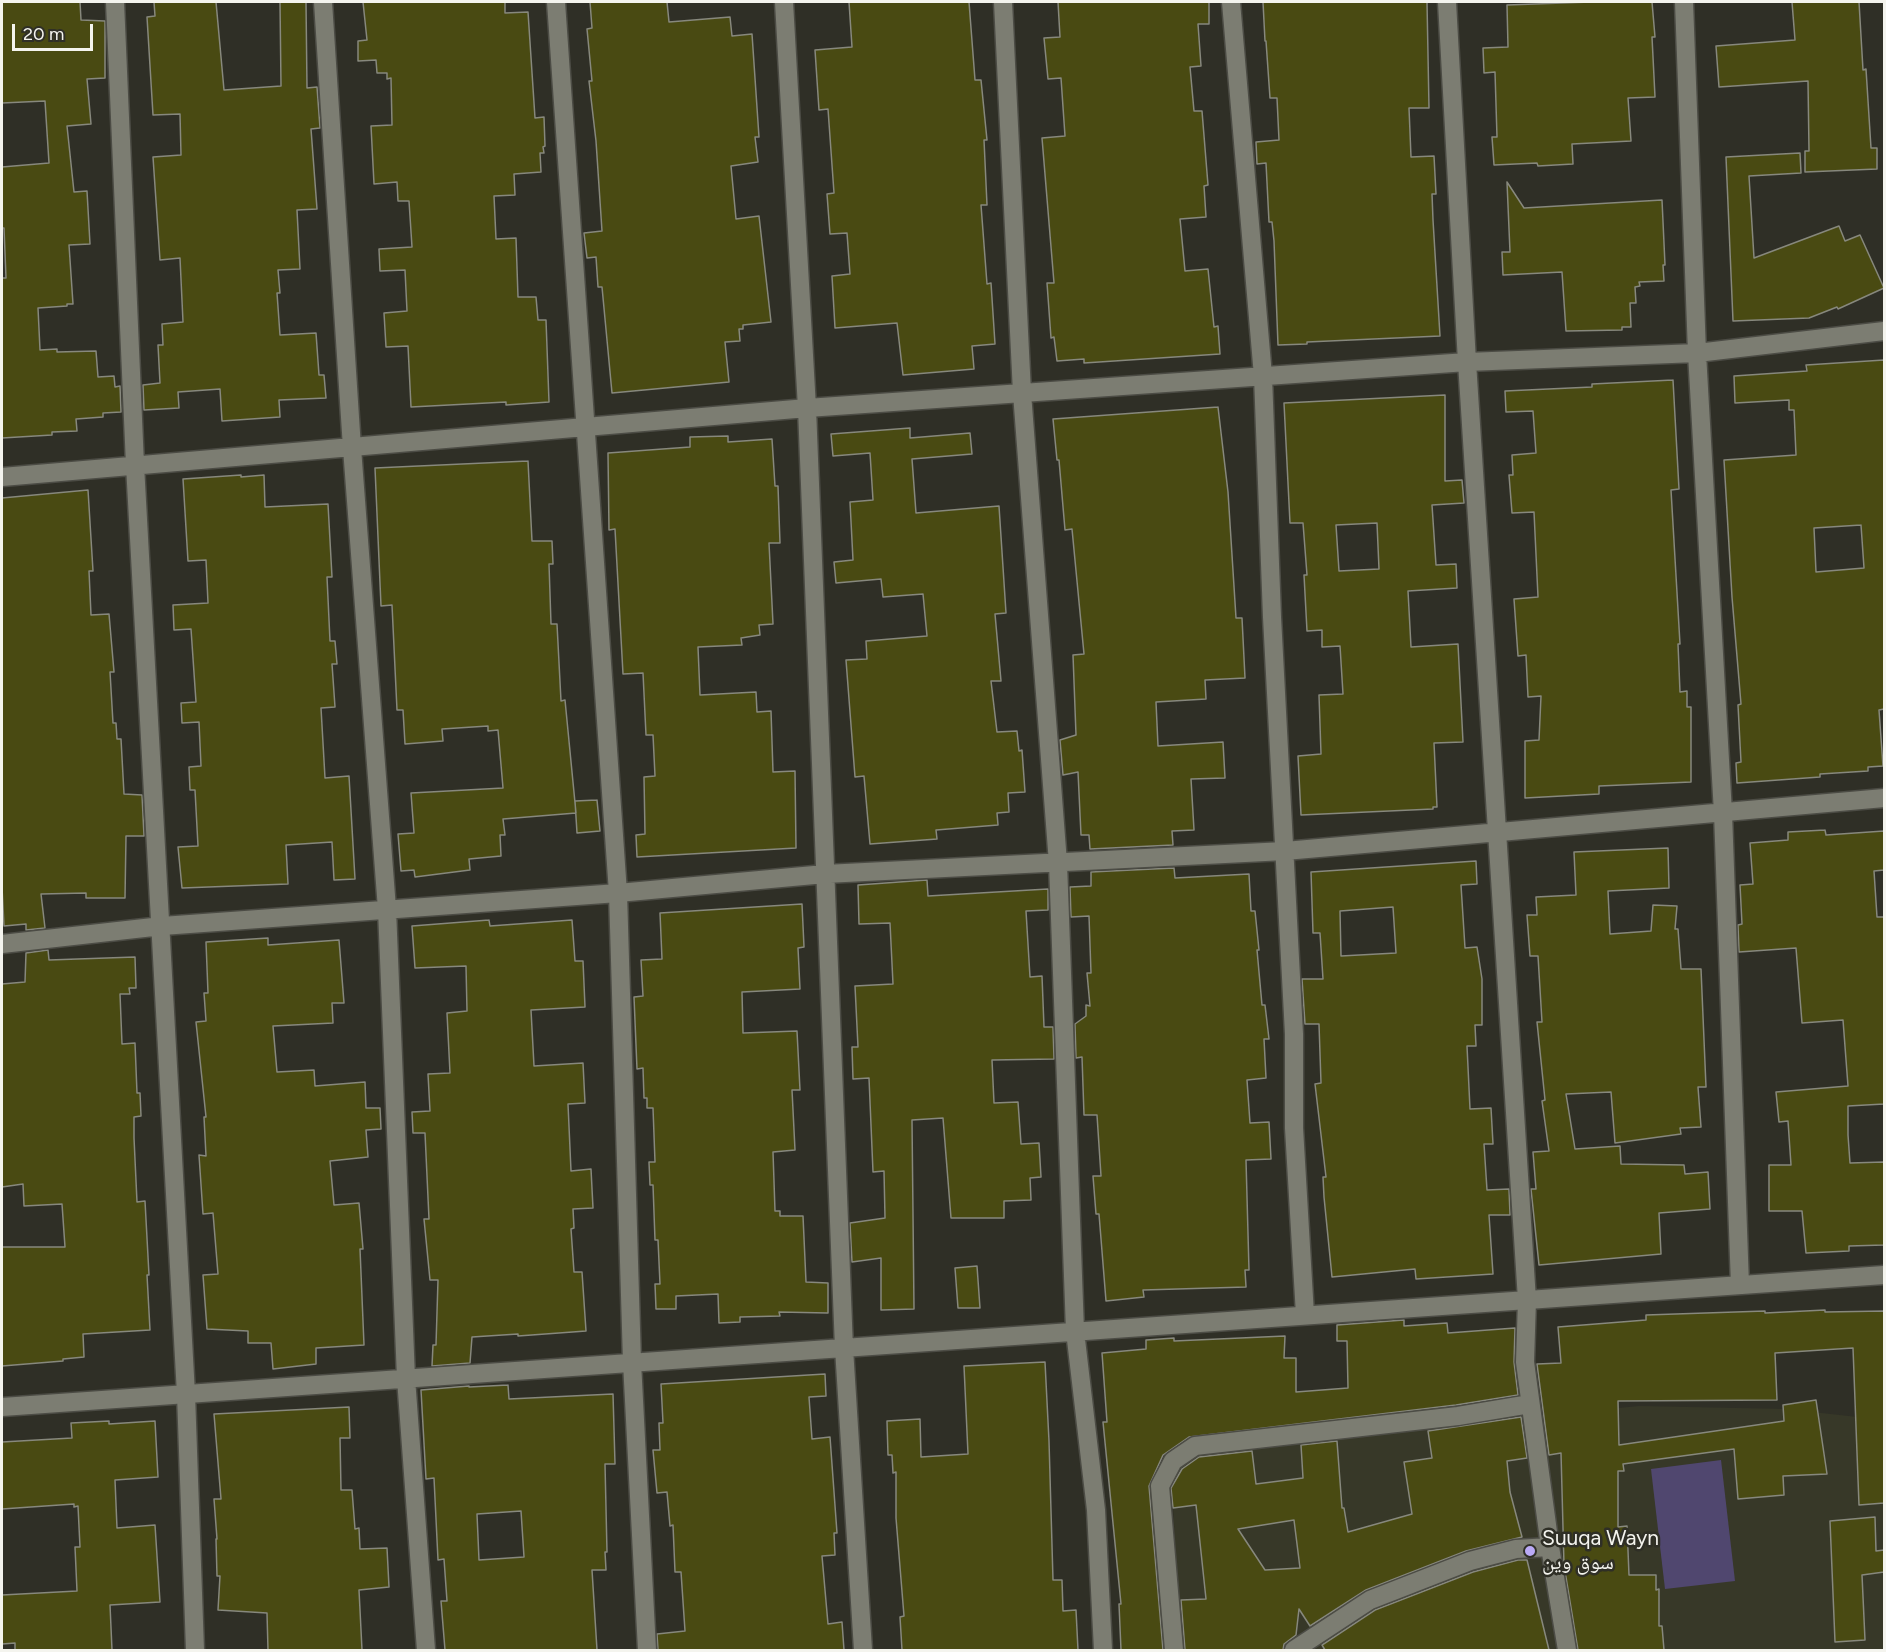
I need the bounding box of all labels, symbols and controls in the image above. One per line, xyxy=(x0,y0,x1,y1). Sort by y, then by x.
scale bar xyxy=(15,12,96,50)
text: 20 m xyxy=(23,23,64,45)
place label: Suuqa Wayn سوق وين xyxy=(1542,1526,1659,1576)
marker: Suuqa Wayn سوق وين xyxy=(1523,1544,1537,1558)

